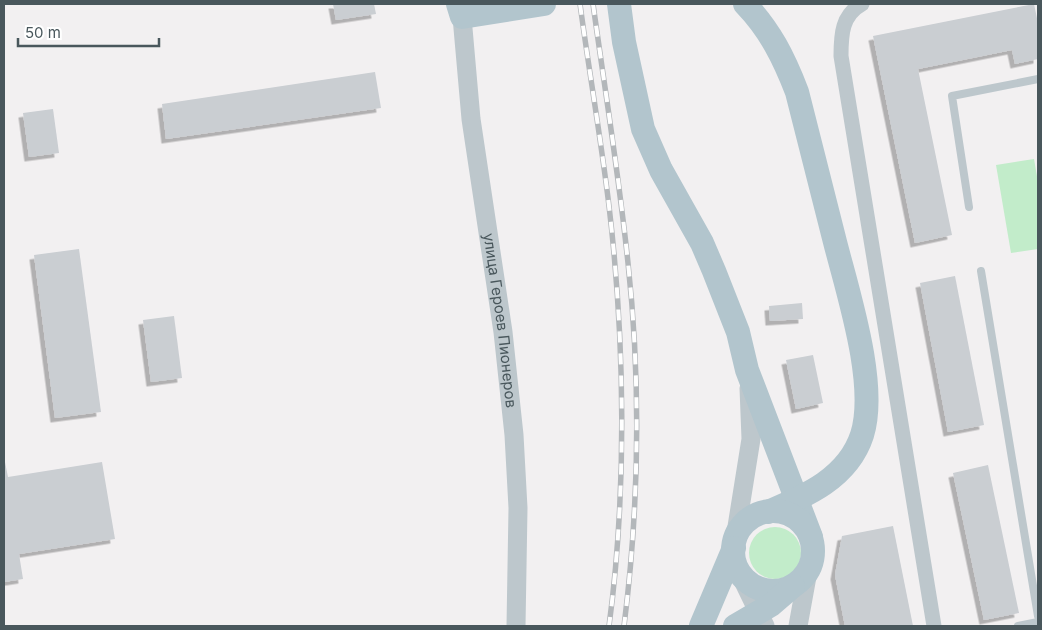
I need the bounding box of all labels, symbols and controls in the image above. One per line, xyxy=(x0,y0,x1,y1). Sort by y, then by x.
scale bar xyxy=(18,15,159,47)
text: 50 m xyxy=(25,23,61,42)
street label: улица Героев Пионеров xyxy=(479,232,521,409)

